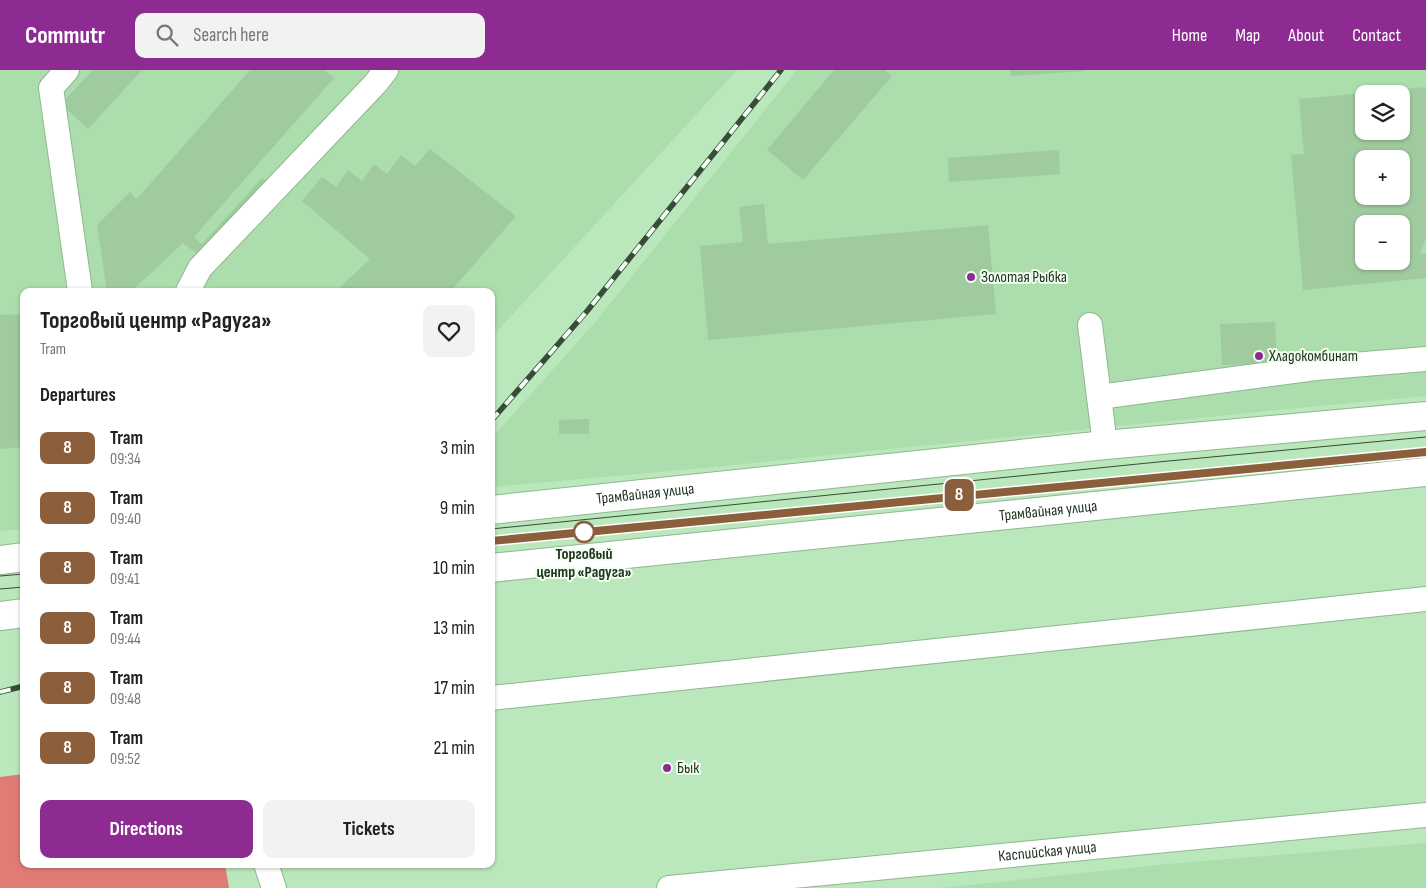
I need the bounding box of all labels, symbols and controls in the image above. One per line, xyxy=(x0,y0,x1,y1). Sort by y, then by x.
search box xyxy=(135,13,485,58)
text: Commutr xyxy=(25,21,105,50)
icon: search xyxy=(153,21,181,49)
text: Search here xyxy=(193,24,269,47)
text: Home xyxy=(1172,25,1207,46)
text: Map xyxy=(1235,25,1260,46)
text: About xyxy=(1288,25,1324,46)
text: Contact xyxy=(1352,25,1401,46)
map controls xyxy=(1355,85,1410,270)
button: layers xyxy=(1355,85,1410,140)
button: + xyxy=(1355,150,1410,205)
button: − xyxy=(1355,215,1410,270)
place label: Золотая Рыбка xyxy=(981,268,1067,287)
marker: Золотая Рыбка xyxy=(965,271,977,283)
button: heart xyxy=(423,305,475,357)
text: Торговый центр «Радуга» xyxy=(40,306,272,335)
text: Tram xyxy=(40,340,66,359)
place label: Хладокомбинат xyxy=(1268,347,1358,366)
marker: Хладокомбинат xyxy=(1253,350,1265,362)
text: Departures xyxy=(40,384,116,407)
text: Tram xyxy=(110,427,143,450)
text: 8 xyxy=(63,437,72,458)
text: 3 min xyxy=(440,437,475,460)
text: 09:34 xyxy=(110,450,141,469)
street label: Трамвайная улица xyxy=(595,479,695,508)
line badge: 8 xyxy=(943,479,975,511)
text: 8 xyxy=(955,484,963,505)
text: Tram xyxy=(110,487,143,510)
street label: Трамвайная улица xyxy=(998,496,1098,525)
text: 8 xyxy=(63,497,72,518)
text: 9 min xyxy=(440,497,475,520)
text: 09:40 xyxy=(110,510,141,529)
marker: Торговый центр «Радуга» xyxy=(573,521,595,543)
place label: Торговый центр «Радуга» xyxy=(536,545,632,582)
text: Tram xyxy=(110,547,143,570)
text: 8 xyxy=(63,557,72,578)
text: 10 min xyxy=(433,557,475,580)
text: 09:41 xyxy=(110,570,140,589)
text: Tram xyxy=(110,607,143,630)
text: 8 xyxy=(63,617,72,638)
text: 13 min xyxy=(434,617,475,640)
text: 09:44 xyxy=(110,630,141,649)
text: Tram xyxy=(110,667,143,690)
text: 8 xyxy=(63,677,72,698)
text: 17 min xyxy=(434,677,475,700)
text: 09:48 xyxy=(110,690,141,709)
text: Tram xyxy=(110,727,143,750)
text: 8 xyxy=(63,737,72,758)
text: 21 min xyxy=(434,737,475,760)
text: 09:52 xyxy=(110,750,140,769)
place label: Бык xyxy=(677,759,700,778)
marker: Бык xyxy=(661,762,673,774)
button: Directions xyxy=(40,800,253,858)
button: Tickets xyxy=(263,800,475,858)
street label: Каспийская улица xyxy=(997,837,1097,866)

